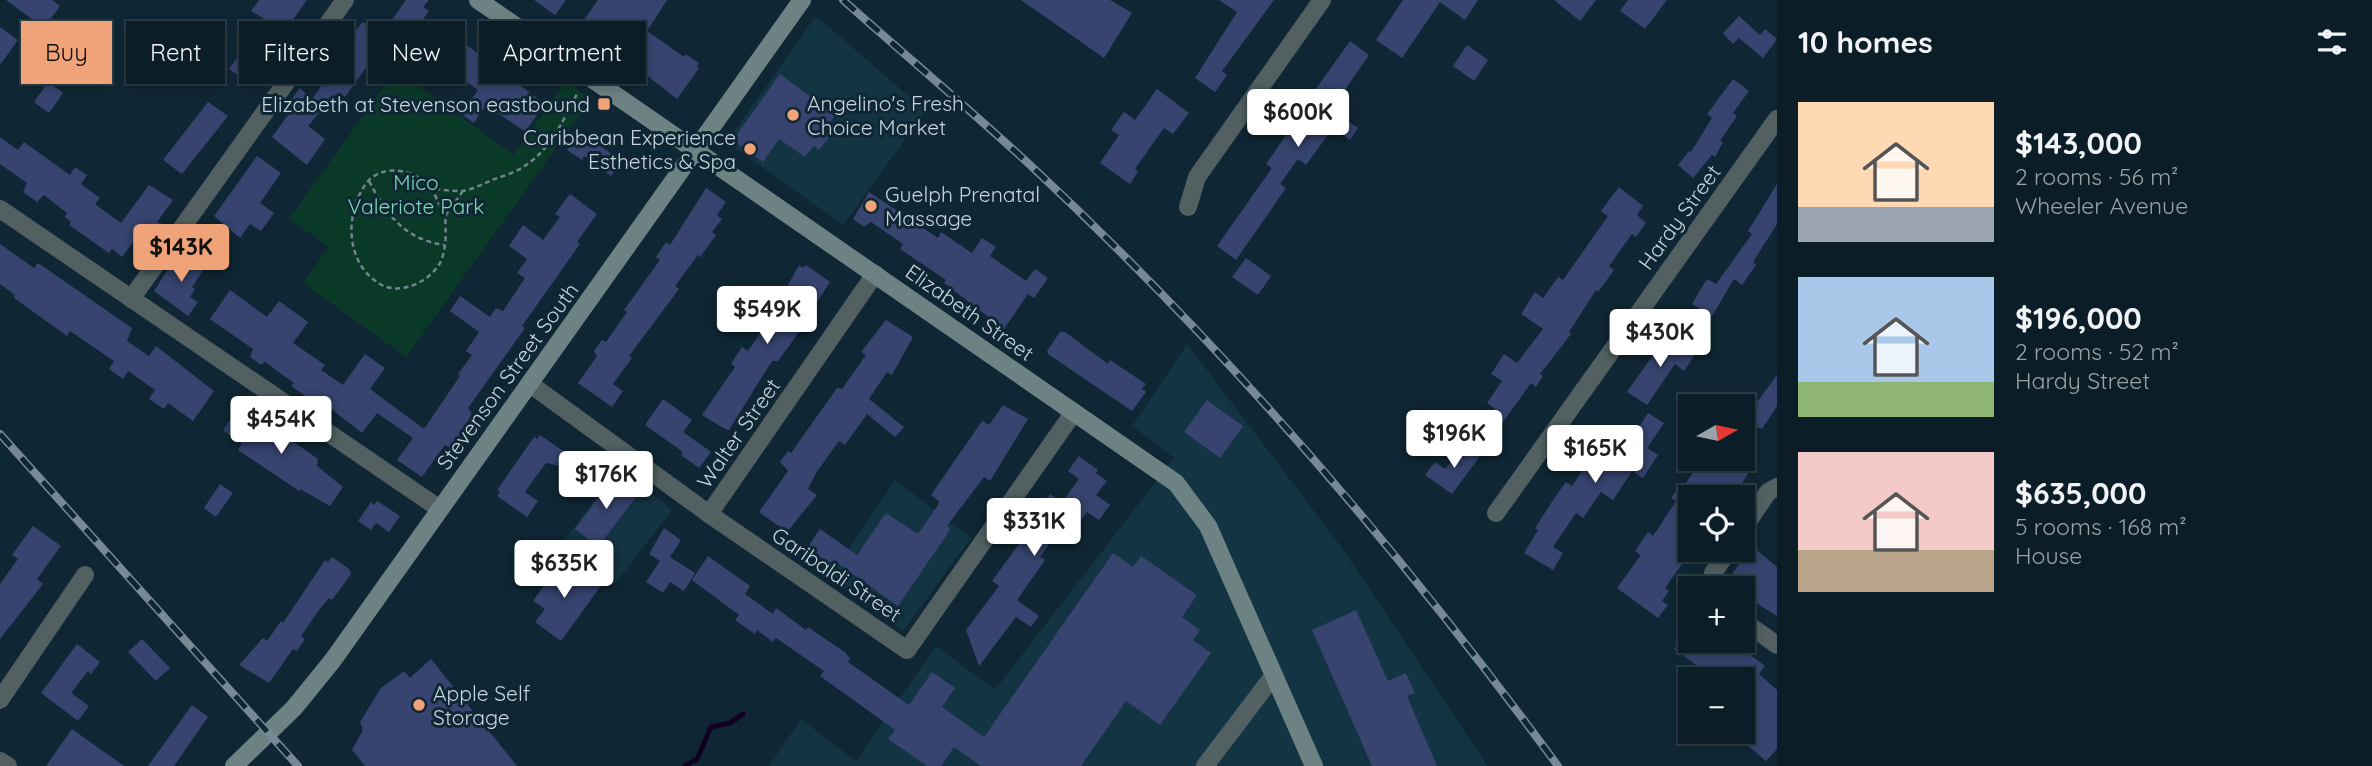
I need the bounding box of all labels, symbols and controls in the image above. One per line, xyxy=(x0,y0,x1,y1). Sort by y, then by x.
chip: Buy xyxy=(21,21,112,84)
chip: Rent xyxy=(126,21,225,84)
chip: Filters xyxy=(239,21,354,84)
chip: New xyxy=(368,21,465,84)
chip: Apartment xyxy=(479,21,646,84)
text: 10 homes xyxy=(1798,23,1933,61)
icon: filters xyxy=(2313,23,2351,61)
place label: Angelino's Fresh Choice Market xyxy=(807,90,964,140)
pin: $600K xyxy=(1249,90,1347,149)
place label: Elizabeth at Stevenson eastbound xyxy=(261,91,590,117)
marker: Elizabeth at Stevenson eastbound xyxy=(596,96,612,112)
text: $600K xyxy=(1263,97,1333,126)
marker: Angelino's Fresh Choice Market xyxy=(785,107,801,123)
place label: Caribbean Experience Esthetics & Spa xyxy=(523,124,736,174)
text: $143,000 xyxy=(2015,124,2142,162)
icon: home xyxy=(1854,130,1938,214)
marker: Caribbean Experience Esthetics & Spa xyxy=(742,141,758,157)
street label: Hardy Street xyxy=(1632,160,1726,274)
text: 2 rooms · 56 m² xyxy=(2015,162,2178,191)
park label: Mico Valeriote Park xyxy=(347,169,485,219)
place label: Guelph Prenatal Massage xyxy=(885,181,1040,231)
text: Wheeler Avenue xyxy=(2015,191,2188,220)
marker: Guelph Prenatal Massage xyxy=(863,198,879,214)
pin: $143K xyxy=(132,224,230,284)
text: $143K xyxy=(149,232,213,261)
street label: Elizabeth Street xyxy=(901,258,1039,366)
street label: Stevenson Street South xyxy=(430,278,584,474)
pin: $549K xyxy=(718,286,816,346)
text: $549K xyxy=(733,294,801,323)
text: $196,000 xyxy=(2015,299,2142,337)
icon: home xyxy=(1854,305,1938,389)
pin: $430K xyxy=(1611,310,1709,369)
text: $430K xyxy=(1626,317,1694,346)
text: 2 rooms · 52 m² xyxy=(2015,337,2179,366)
text: Hardy Street xyxy=(2015,366,2150,395)
street label: Walter Street xyxy=(691,373,785,493)
north arrow xyxy=(1678,394,1755,471)
map controls xyxy=(1678,394,1755,744)
pin: $454K xyxy=(232,396,330,456)
text: $454K xyxy=(246,404,316,433)
pin: $196K xyxy=(1405,410,1503,470)
text: $196K xyxy=(1422,418,1486,447)
pin: $165K xyxy=(1546,426,1644,485)
text: $165K xyxy=(1563,433,1627,462)
pin: $176K xyxy=(557,452,655,511)
text: $176K xyxy=(575,459,637,488)
text: $635,000 xyxy=(2015,474,2146,512)
icon: home xyxy=(1854,480,1938,564)
button: locate xyxy=(1678,485,1755,562)
pin: $331K xyxy=(985,498,1083,558)
text: $331K xyxy=(1003,506,1065,535)
text: 5 rooms · 168 m² xyxy=(2015,512,2187,541)
street label: Garibaldi Street xyxy=(767,521,907,627)
pin: $635K xyxy=(515,540,613,600)
text: House xyxy=(2015,541,2082,570)
text: $635K xyxy=(530,548,598,577)
button: + xyxy=(1678,576,1755,653)
button: − xyxy=(1678,667,1755,744)
place label: Apple Self Storage xyxy=(433,680,531,730)
marker: Apple Self Storage xyxy=(411,697,427,713)

